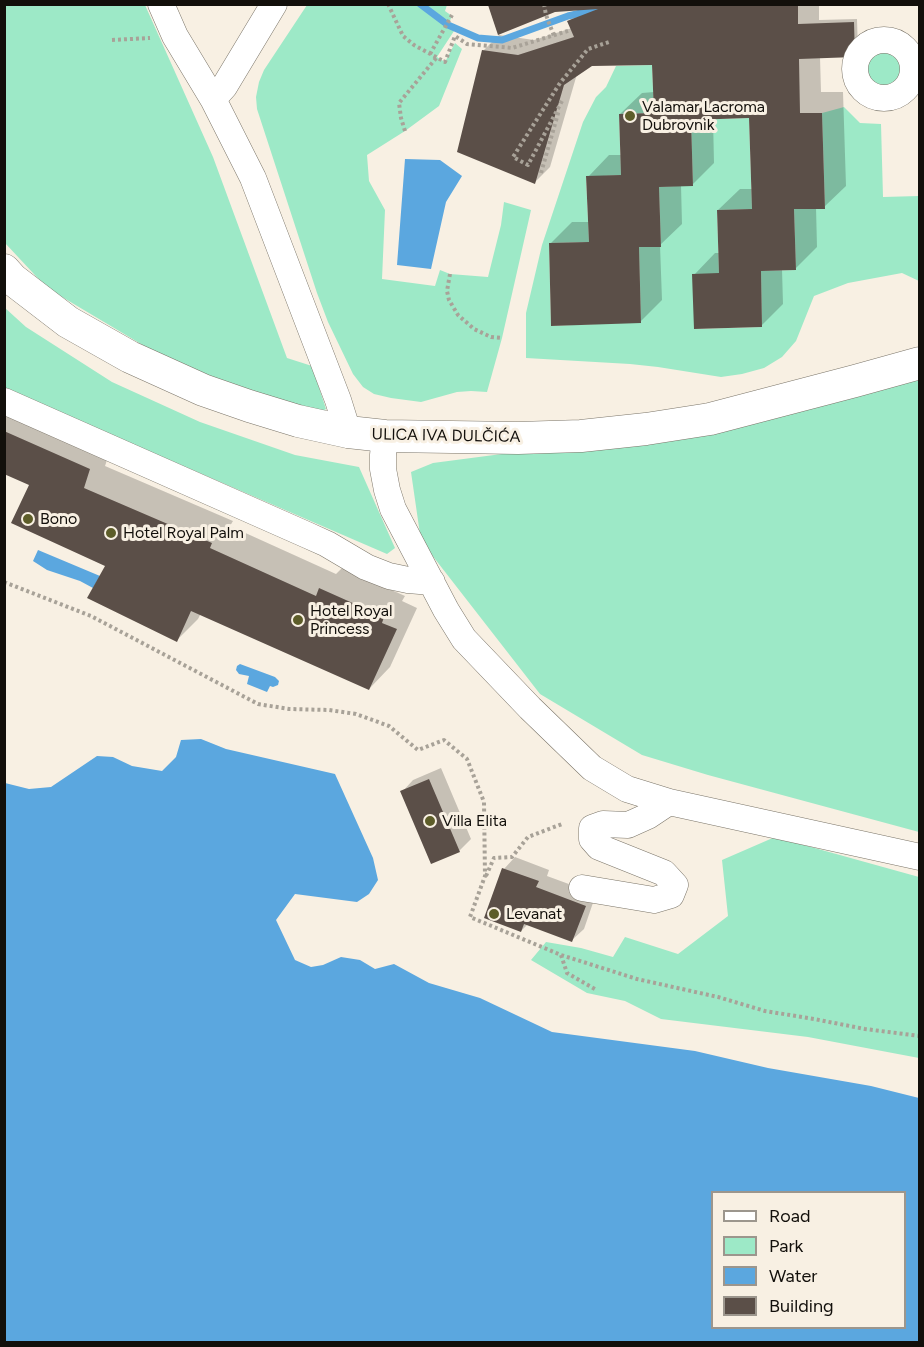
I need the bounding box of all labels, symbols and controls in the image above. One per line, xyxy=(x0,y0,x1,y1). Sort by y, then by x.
place label: Valamar Lacroma Dubrovnik xyxy=(642,97,765,135)
marker: Valamar Lacroma Dubrovnik xyxy=(623,109,637,123)
street label: ULICA IVA DULČIĆA xyxy=(372,425,520,447)
place label: Bono xyxy=(40,509,77,529)
marker: Bono xyxy=(21,512,35,526)
place label: Hotel Royal Palm xyxy=(123,523,244,543)
marker: Hotel Royal Palm xyxy=(104,526,118,540)
place label: Hotel Royal Princess xyxy=(310,601,393,639)
marker: Hotel Royal Princess xyxy=(291,613,305,627)
place label: Villa Elita xyxy=(442,811,507,831)
marker: Villa Elita xyxy=(423,814,437,828)
place label: Levanat xyxy=(506,904,562,924)
marker: Levanat xyxy=(487,907,501,921)
legend xyxy=(711,1191,906,1329)
text: Road xyxy=(769,1205,810,1227)
text: Park xyxy=(769,1235,803,1257)
text: Water xyxy=(769,1265,817,1287)
text: Building xyxy=(769,1295,834,1317)

